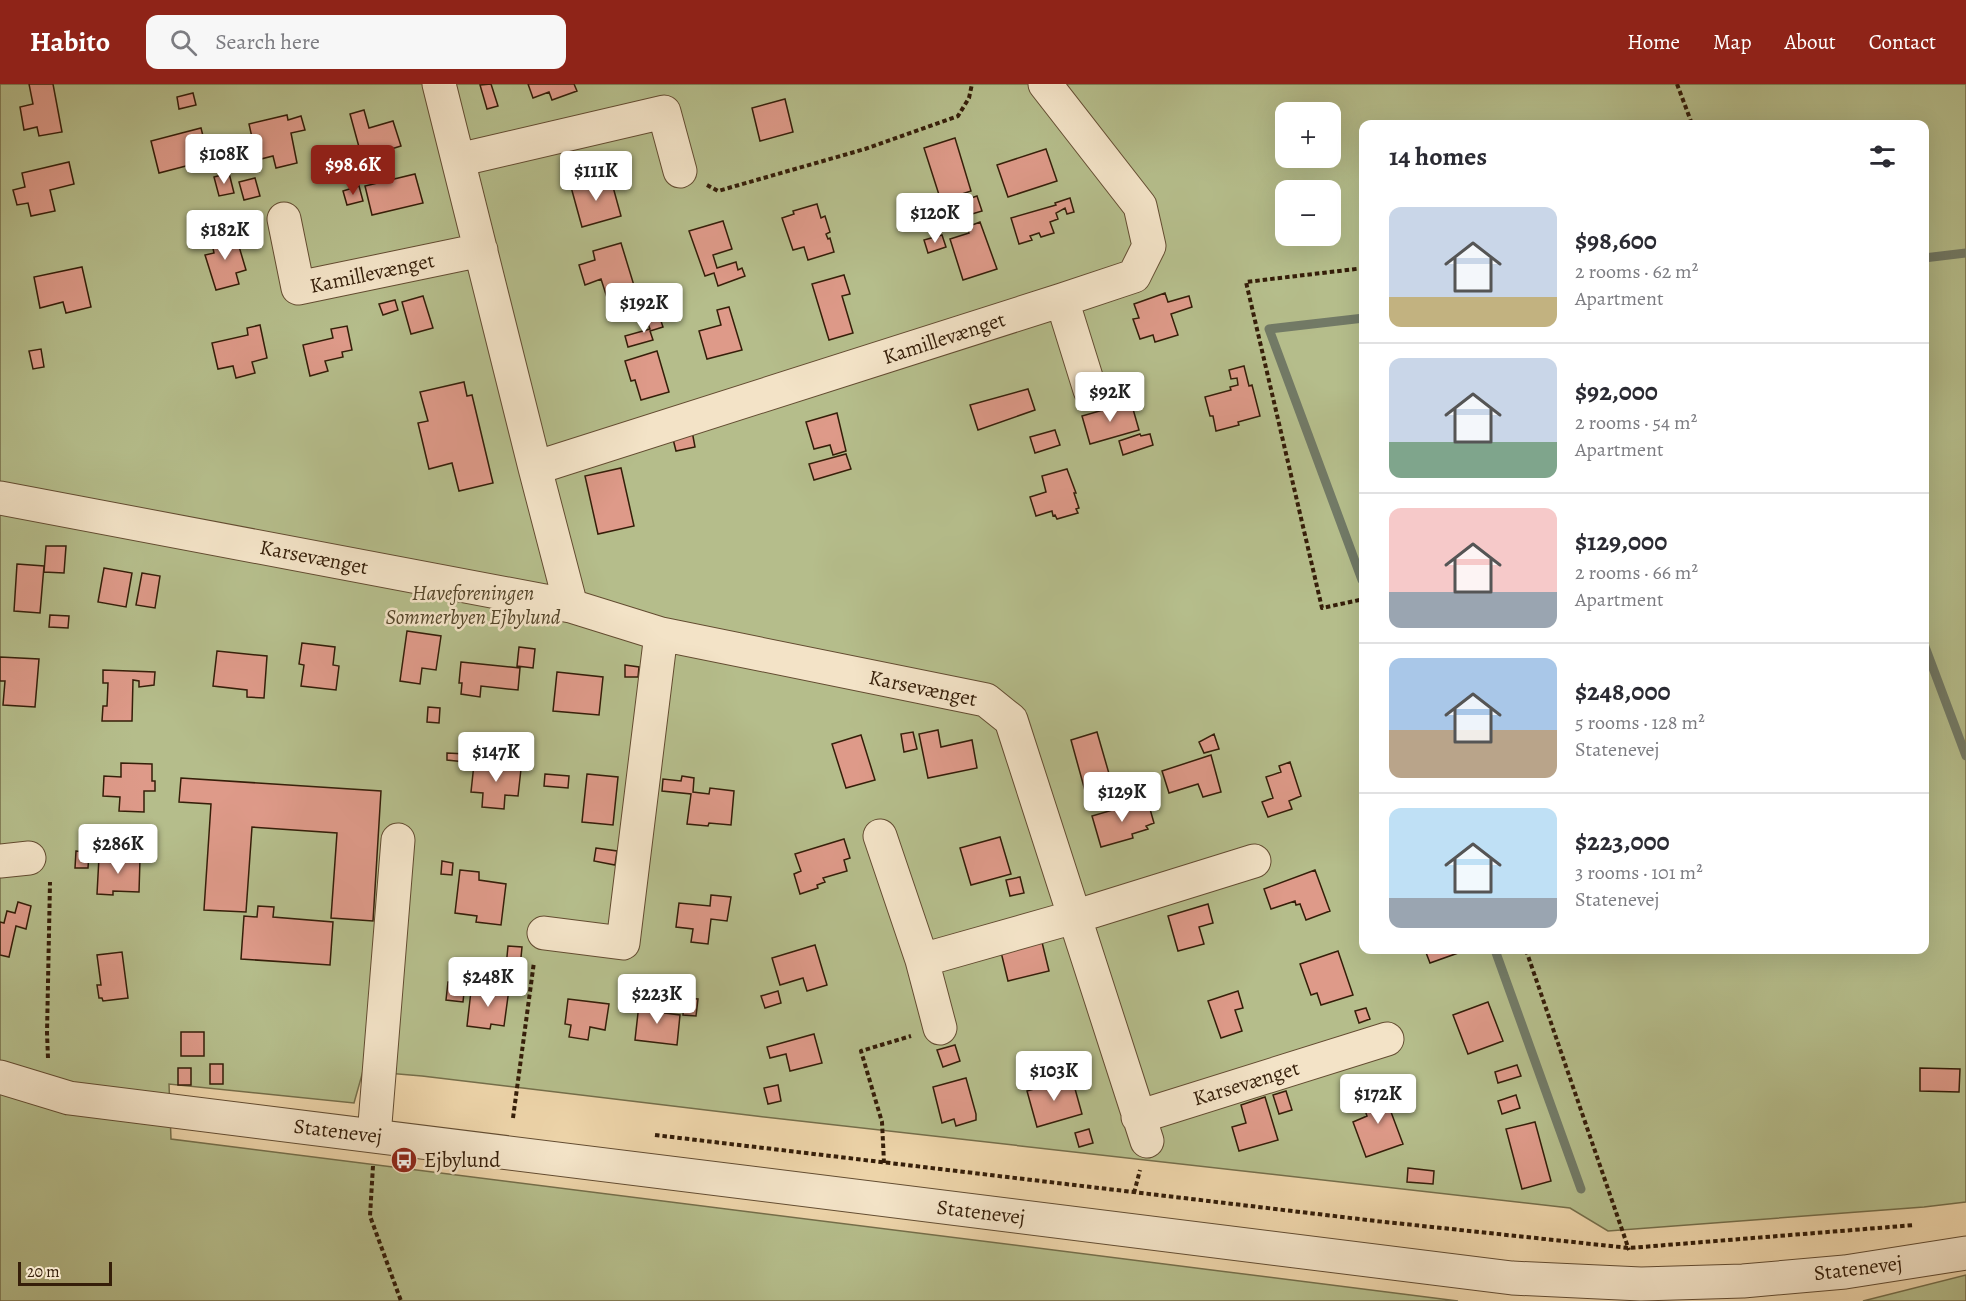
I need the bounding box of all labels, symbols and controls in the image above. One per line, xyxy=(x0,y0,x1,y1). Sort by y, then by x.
search box xyxy=(146,15,566,69)
text: Habito xyxy=(30,23,110,61)
icon: search xyxy=(167,26,200,59)
text: Search here xyxy=(215,27,320,57)
text: Home xyxy=(1627,28,1680,56)
text: Map xyxy=(1713,28,1751,56)
text: About xyxy=(1784,28,1836,56)
text: Contact xyxy=(1869,28,1936,56)
map controls xyxy=(1275,102,1341,246)
button: + xyxy=(1275,102,1341,168)
pin: $108K xyxy=(182,134,266,185)
text: 14 homes xyxy=(1389,139,1487,174)
text: $108K xyxy=(199,140,249,167)
icon: filters xyxy=(1866,140,1899,173)
pin: $98.6K xyxy=(304,145,402,196)
text: $98.6K xyxy=(325,151,381,178)
pin: $111K xyxy=(554,151,638,202)
text: $111K xyxy=(574,157,618,184)
button: − xyxy=(1275,180,1341,246)
pin: $120K xyxy=(893,193,977,244)
text: $120K xyxy=(910,199,960,226)
pin: $182K xyxy=(183,210,267,261)
text: $182K xyxy=(201,216,249,243)
text: $98,600 xyxy=(1575,223,1657,258)
icon: home xyxy=(1437,231,1509,303)
street label: Kamillevænget xyxy=(307,246,437,300)
text: 2 rooms · 62 m² xyxy=(1575,258,1698,285)
pin: $192K xyxy=(602,283,686,334)
text: Apartment xyxy=(1575,285,1664,312)
text: $192K xyxy=(620,289,668,316)
street label: Kamillevænget xyxy=(879,305,1009,371)
pin: $92K xyxy=(1074,372,1146,423)
text: $92,000 xyxy=(1575,374,1658,409)
text: $92K xyxy=(1089,378,1131,405)
icon: home xyxy=(1437,382,1509,454)
text: 2 rooms · 54 m² xyxy=(1575,409,1697,436)
text: Apartment xyxy=(1575,436,1664,463)
text: $129,000 xyxy=(1575,524,1667,559)
icon: home xyxy=(1437,532,1509,604)
street label: Karsevænget xyxy=(257,533,371,581)
text: 2 rooms · 66 m² xyxy=(1575,559,1698,586)
park label: Haveforeningen Sommerbyen Ejbylund xyxy=(385,579,561,631)
text: Apartment xyxy=(1575,586,1664,613)
street label: Karsevænget xyxy=(866,663,980,713)
text: $248,000 xyxy=(1575,674,1671,709)
icon: home xyxy=(1437,682,1509,754)
text: 5 rooms · 128 m² xyxy=(1575,709,1705,736)
pin: $147K xyxy=(454,732,538,783)
text: Statenevej xyxy=(1575,736,1660,763)
text: $147K xyxy=(472,738,520,765)
pin: $129K xyxy=(1080,772,1164,823)
text: $129K xyxy=(1098,778,1146,805)
pin: $286K xyxy=(76,824,160,875)
text: $223,000 xyxy=(1575,824,1670,859)
text: $286K xyxy=(92,830,144,857)
icon: home xyxy=(1437,832,1509,904)
text: 3 rooms · 101 m² xyxy=(1575,859,1703,886)
text: Statenevej xyxy=(1575,886,1660,913)
pin: $248K xyxy=(446,957,530,1008)
text: $248K xyxy=(462,963,514,990)
pin: $223K xyxy=(615,974,699,1025)
text: $223K xyxy=(632,980,682,1007)
pin: $103K xyxy=(1012,1051,1096,1102)
street label: Karsevænget xyxy=(1189,1054,1303,1112)
text: $103K xyxy=(1030,1057,1078,1084)
pin: $172K xyxy=(1336,1074,1420,1125)
text: $172K xyxy=(1354,1080,1402,1107)
street label: Statenevej xyxy=(292,1112,384,1150)
bus stop icon: Ejbylund xyxy=(389,1145,419,1175)
place label: Ejbylund xyxy=(424,1146,501,1174)
street label: Statenevej xyxy=(935,1193,1027,1231)
street label: Statenevej xyxy=(1812,1249,1904,1287)
scale bar xyxy=(18,1259,112,1286)
text: 20 m xyxy=(27,1261,60,1283)

